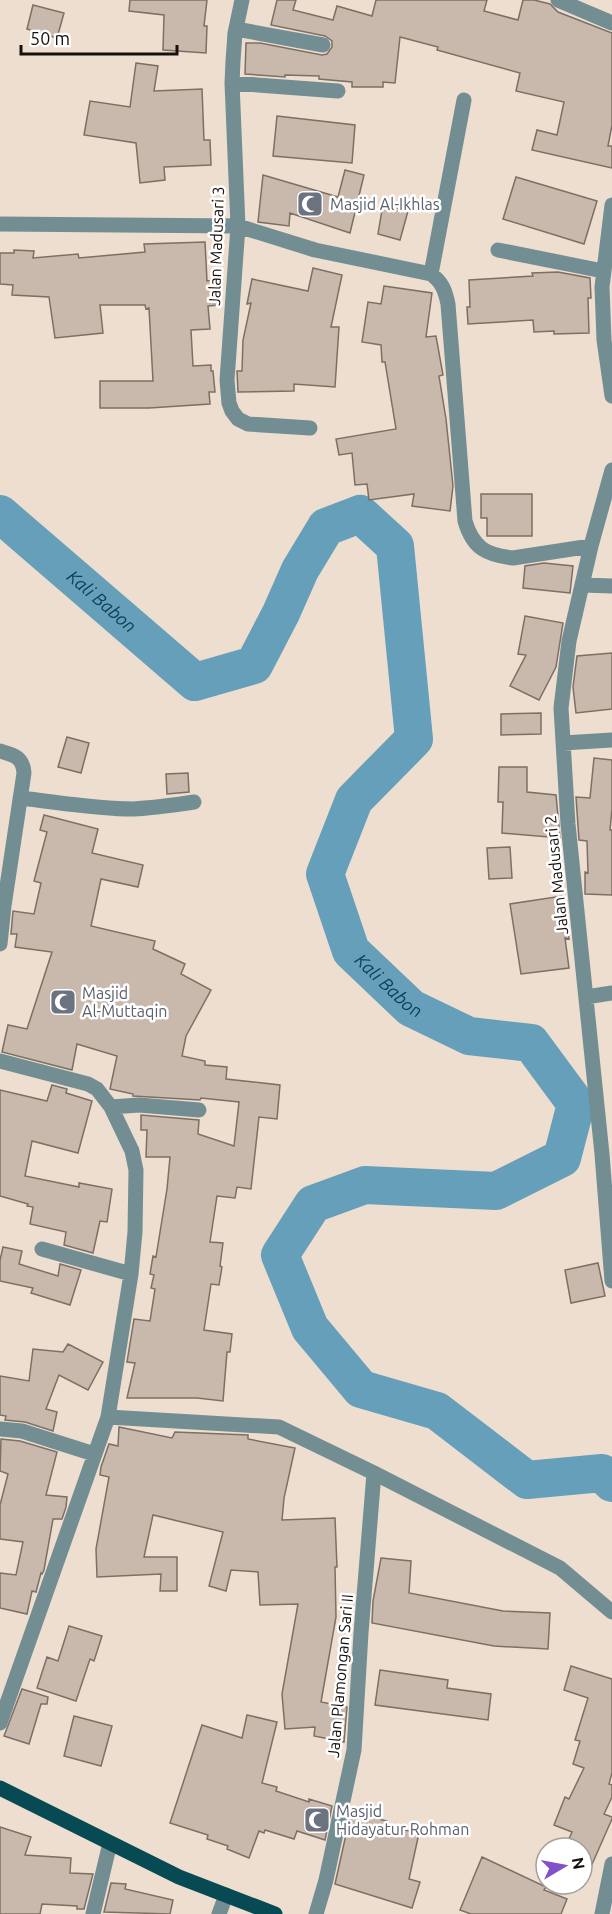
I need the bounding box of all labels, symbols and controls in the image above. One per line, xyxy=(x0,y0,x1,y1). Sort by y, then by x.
scale bar xyxy=(21,18,177,56)
text: 50 m xyxy=(30,28,70,48)
street label: Jalan Madusari 3 xyxy=(205,186,227,306)
mosque icon: Masjid Al-Ikhlas xyxy=(295,189,325,219)
place label: Masjid Al-Ikhlas xyxy=(330,195,440,213)
water label: Kali Babon xyxy=(64,566,141,636)
street label: Jalan Madusari 2 xyxy=(541,814,571,936)
water label: Kali Babon xyxy=(351,949,425,1021)
place label: Masjid Al-Muttaqin xyxy=(82,984,167,1020)
mosque icon: Masjid Al-Muttaqin xyxy=(48,987,78,1017)
street label: Jalan Plamongan Sari II xyxy=(324,1593,356,1759)
place label: Masjid Hidayatur Rohman xyxy=(336,1802,469,1838)
mosque icon: Masjid Hidayatur Rohman xyxy=(302,1805,332,1835)
north arrow xyxy=(534,1836,594,1896)
text: N xyxy=(569,1856,589,1871)

